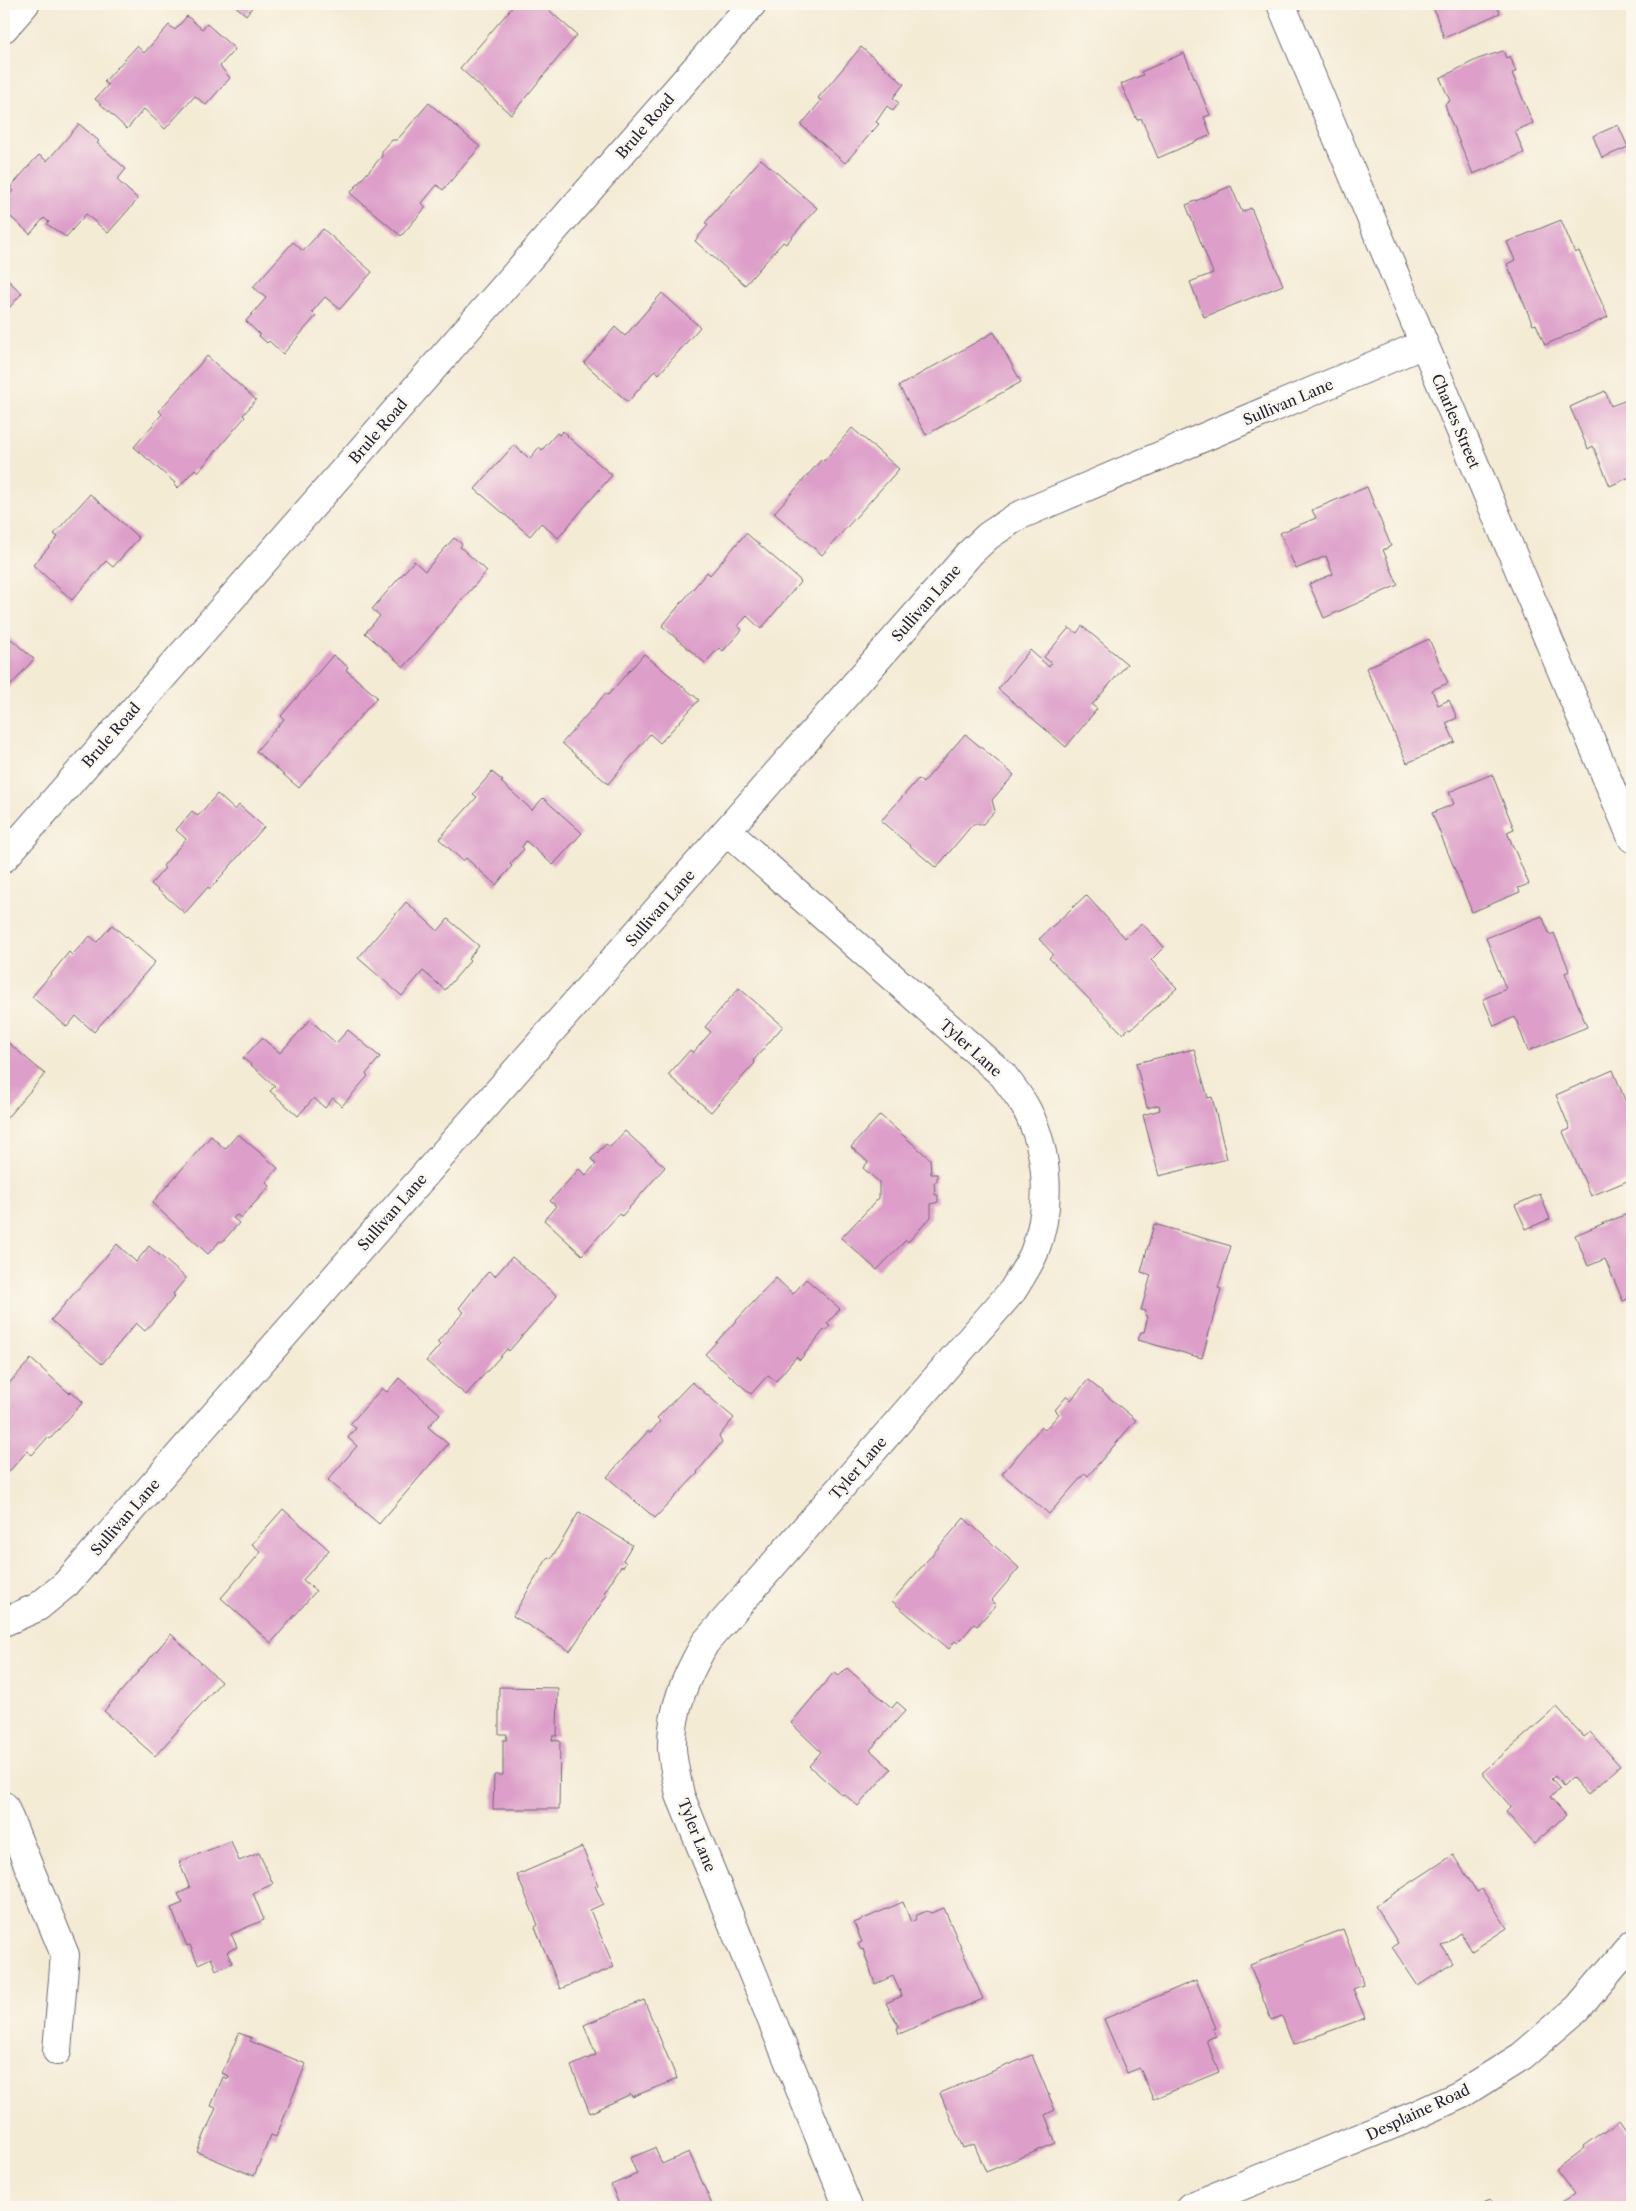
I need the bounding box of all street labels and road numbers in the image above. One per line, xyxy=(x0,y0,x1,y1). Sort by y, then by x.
street label: Brule Road xyxy=(612,90,678,162)
street label: Charles Street xyxy=(1428,371,1485,472)
street label: Sullivan Lane xyxy=(1240,374,1336,430)
street label: Brule Road xyxy=(345,395,411,467)
street label: Sullivan Lane xyxy=(887,561,965,645)
street label: Brule Road xyxy=(78,699,144,771)
street label: Sullivan Lane xyxy=(621,866,699,950)
street label: Tyler Lane xyxy=(936,1015,1006,1081)
street label: Sullivan Lane xyxy=(353,1170,431,1254)
street label: Tyler Lane xyxy=(825,1433,891,1503)
street label: Sullivan Lane xyxy=(86,1475,164,1559)
street label: Tyler Lane xyxy=(674,1796,720,1874)
street label: Desplaine Road xyxy=(1363,2080,1473,2144)

